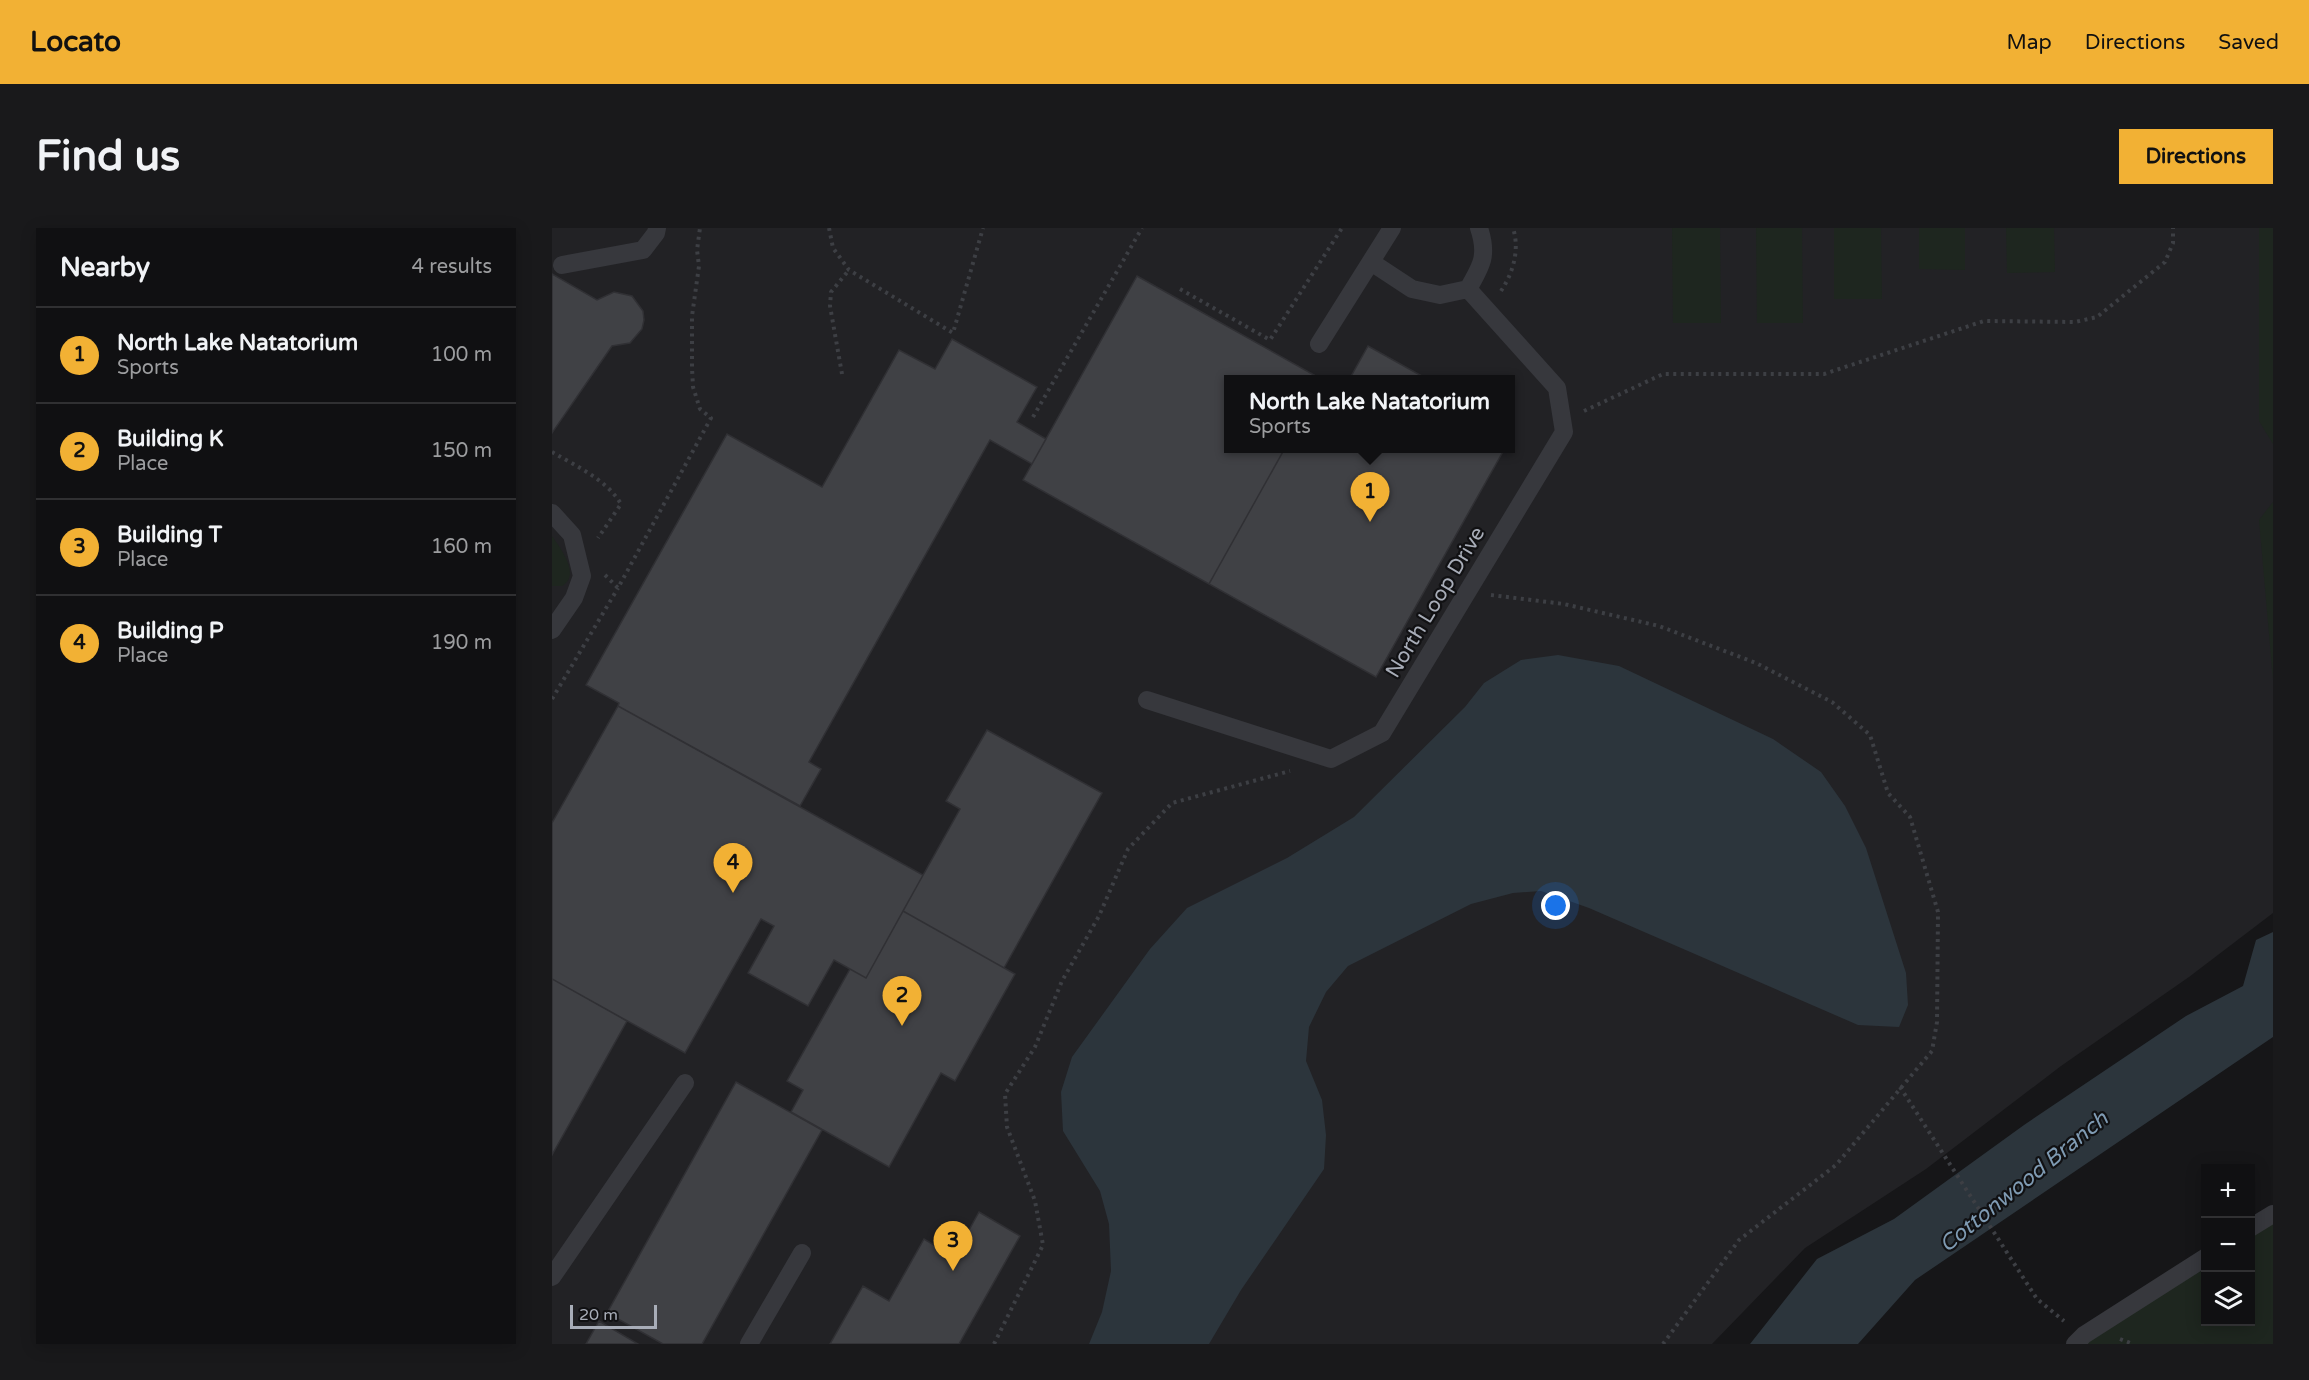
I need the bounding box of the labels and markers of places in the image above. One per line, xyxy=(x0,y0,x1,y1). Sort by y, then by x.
pin: 1 xyxy=(1350,472,1390,522)
pin: 4 xyxy=(714,844,753,893)
pin: 2 xyxy=(882,976,922,1026)
pin: 3 xyxy=(934,1222,972,1271)

